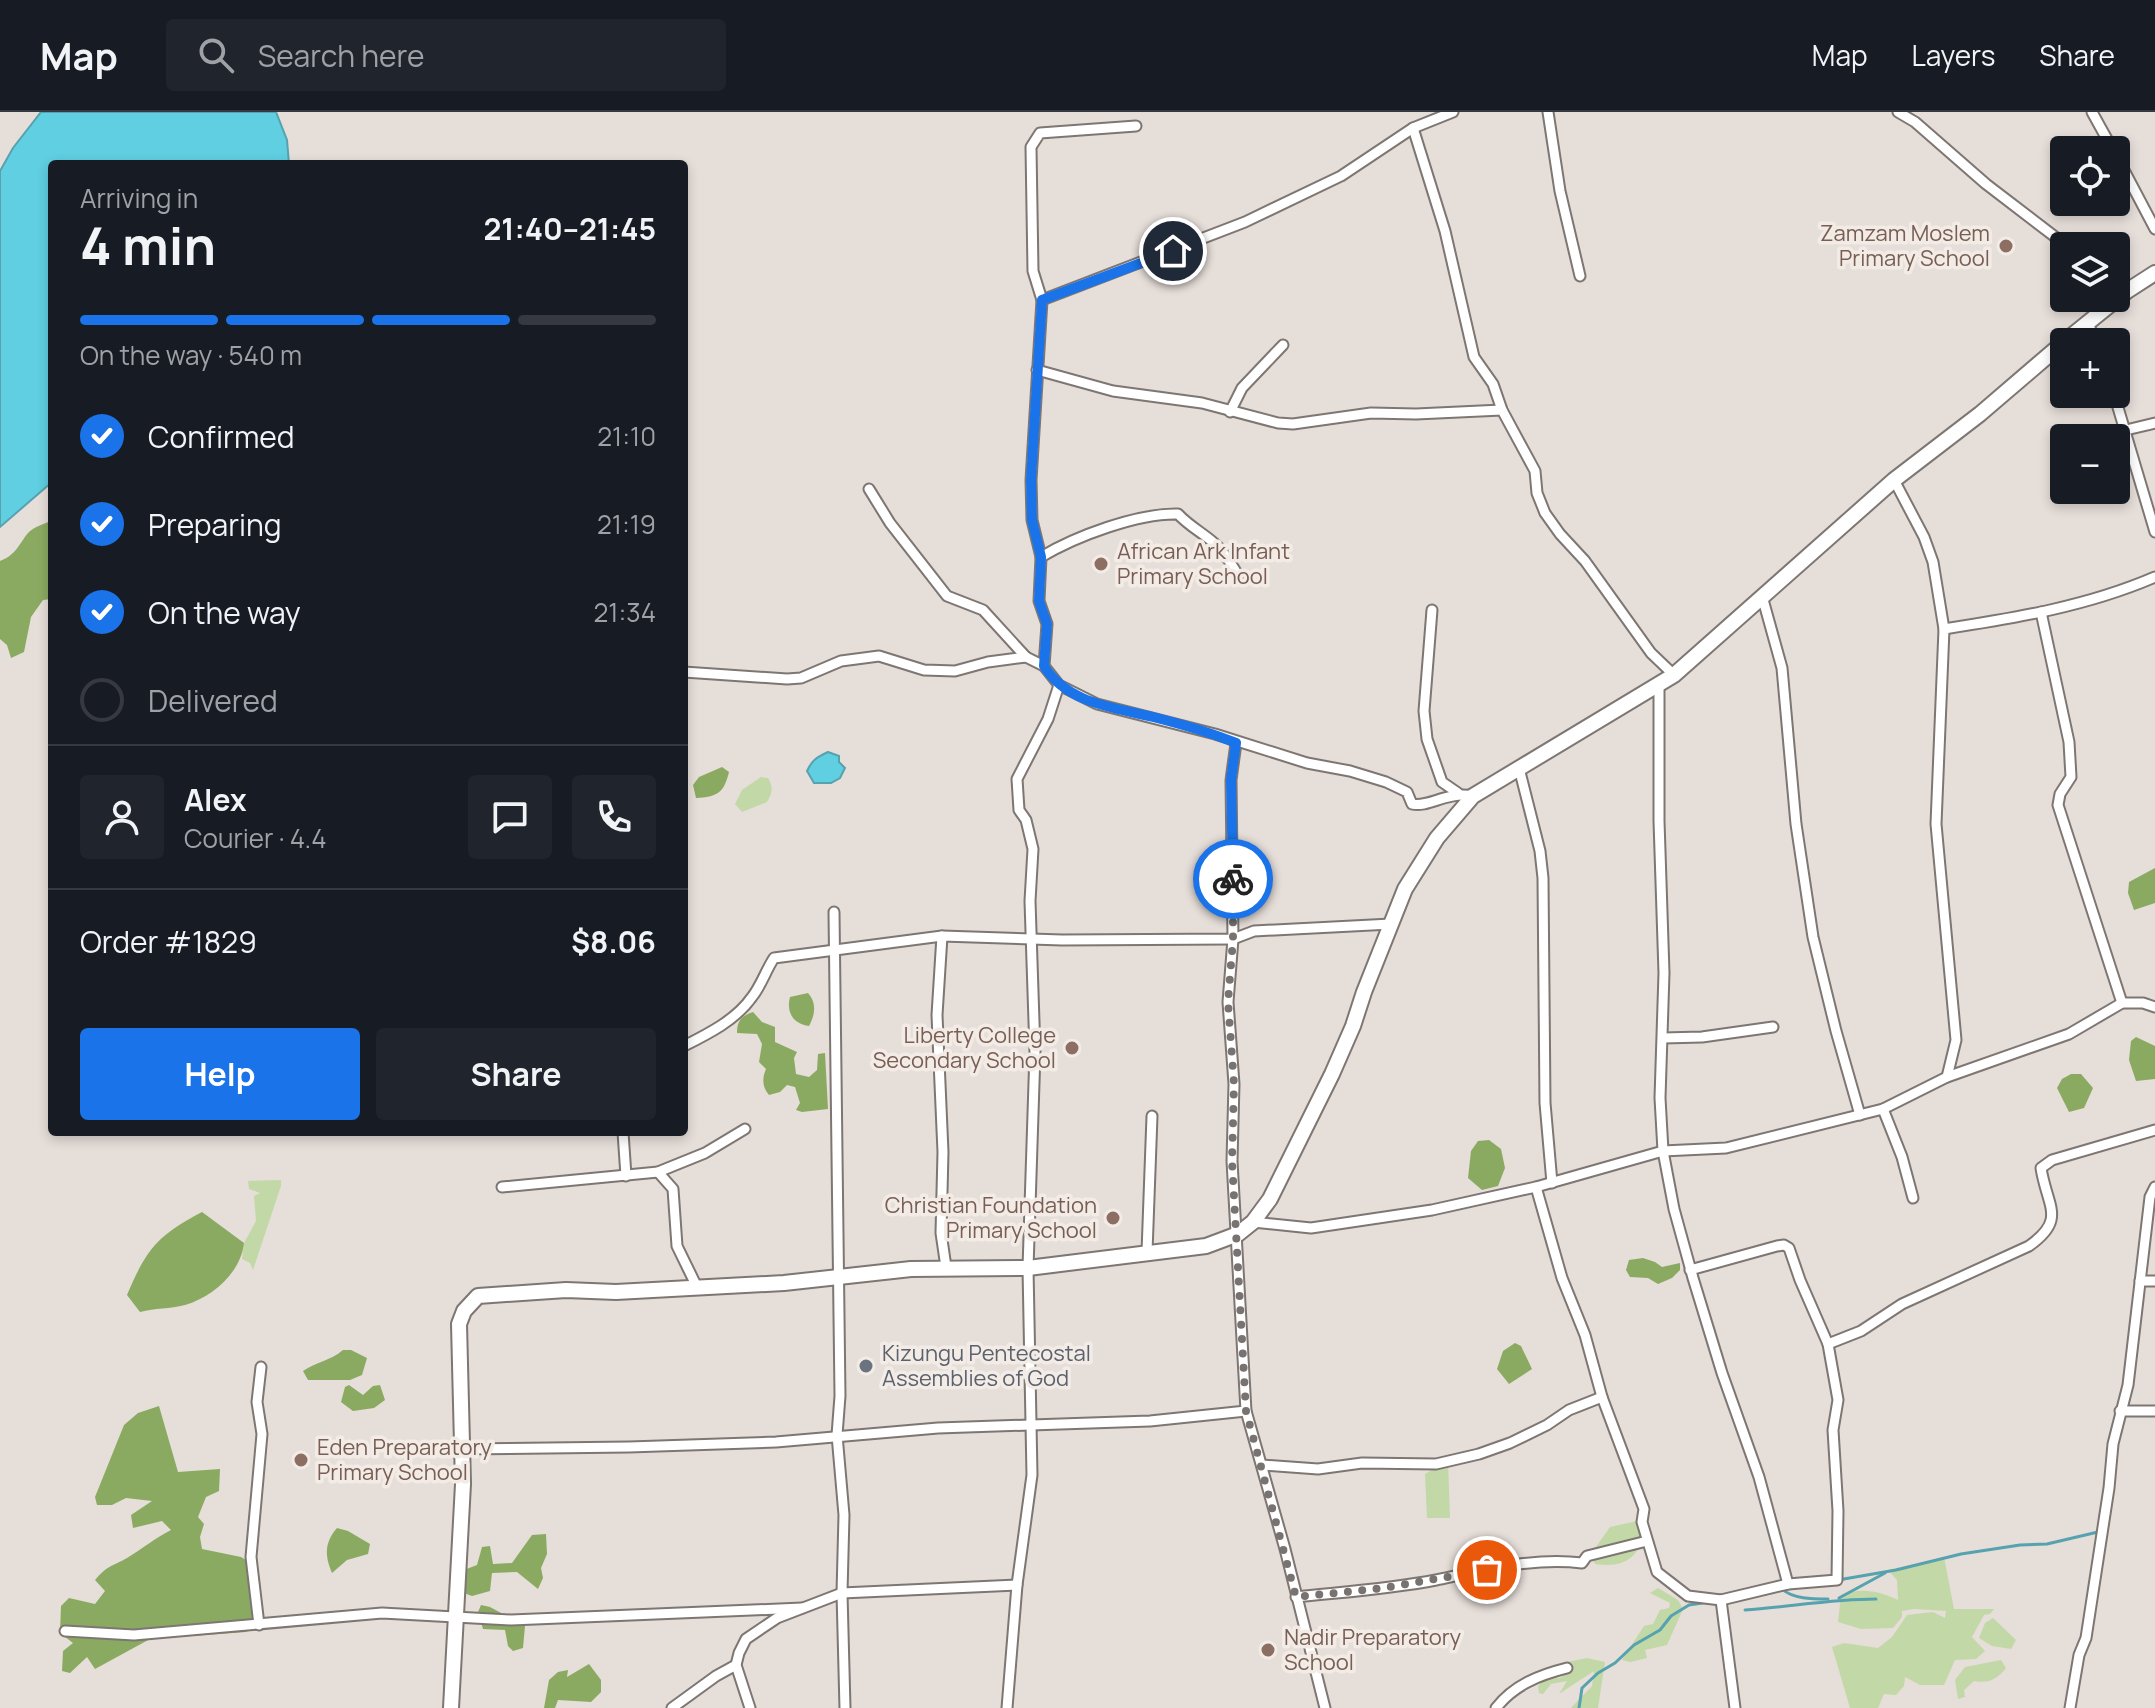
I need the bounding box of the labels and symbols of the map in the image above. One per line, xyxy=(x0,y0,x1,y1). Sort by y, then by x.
pin xyxy=(1139,217,1207,285)
place label: Zamzam Moslem Primary School xyxy=(1820,218,1990,273)
marker: Zamzam Moslem Primary School xyxy=(1997,237,2015,255)
place label: African Ark Infant Primary School xyxy=(1117,536,1290,591)
marker: African Ark Infant Primary School xyxy=(1092,555,1110,573)
courier xyxy=(1193,839,1273,919)
place label: Liberty College Secondary School xyxy=(873,1020,1056,1075)
marker: Liberty College Secondary School xyxy=(1063,1039,1081,1057)
place label: Christian Foundation Primary School xyxy=(885,1190,1097,1245)
marker: Christian Foundation Primary School xyxy=(1104,1209,1122,1227)
place label: Kizungu Pentecostal Assemblies of God xyxy=(882,1338,1091,1393)
marker: Kizungu Pentecostal Assemblies of God xyxy=(857,1357,875,1375)
place label: Eden Preparatory Primary School xyxy=(317,1432,492,1487)
marker: Eden Preparatory Primary School xyxy=(292,1451,310,1469)
pin xyxy=(1453,1536,1521,1604)
place label: Nadir Preparatory School xyxy=(1284,1622,1461,1677)
marker: Nadir Preparatory School xyxy=(1259,1641,1277,1659)

